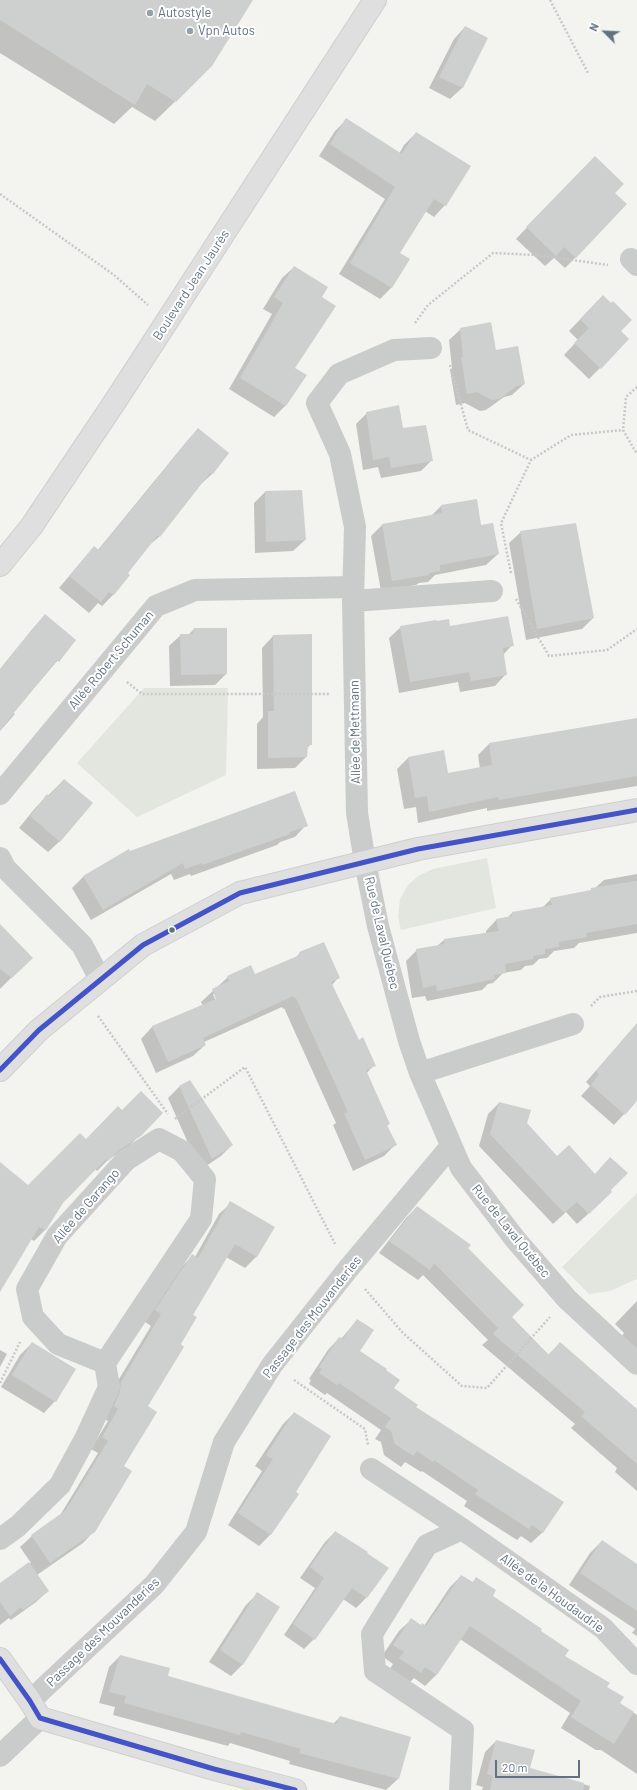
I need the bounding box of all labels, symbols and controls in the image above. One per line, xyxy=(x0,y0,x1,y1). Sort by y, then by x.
place label: Autostyle xyxy=(158,5,211,21)
marker: Autostyle xyxy=(145,8,155,18)
north arrow xyxy=(585,12,625,52)
text: N xyxy=(586,21,601,33)
place label: Vpn Autos xyxy=(198,23,255,39)
marker: Vpn Autos xyxy=(185,26,195,36)
street label: Boulevard Jean Jaurès xyxy=(149,227,233,343)
street label: Allée Robert Schuman xyxy=(65,607,157,713)
street label: Allée de Mettmann xyxy=(346,680,364,784)
street label: Rue de Laval Québec xyxy=(361,875,403,991)
unlabelled marker xyxy=(167,925,177,935)
street label: Allée de Garango xyxy=(49,1165,123,1247)
street label: Rue de Laval Québec xyxy=(469,1181,553,1281)
street label: Passage des Mouvanderies xyxy=(260,1253,364,1381)
street label: Allée de la Houdaudrie xyxy=(497,1550,607,1636)
street label: Passage des Mouvanderies xyxy=(43,1574,163,1690)
scale bar xyxy=(497,1752,582,1778)
text: 20 m xyxy=(502,1760,528,1774)

